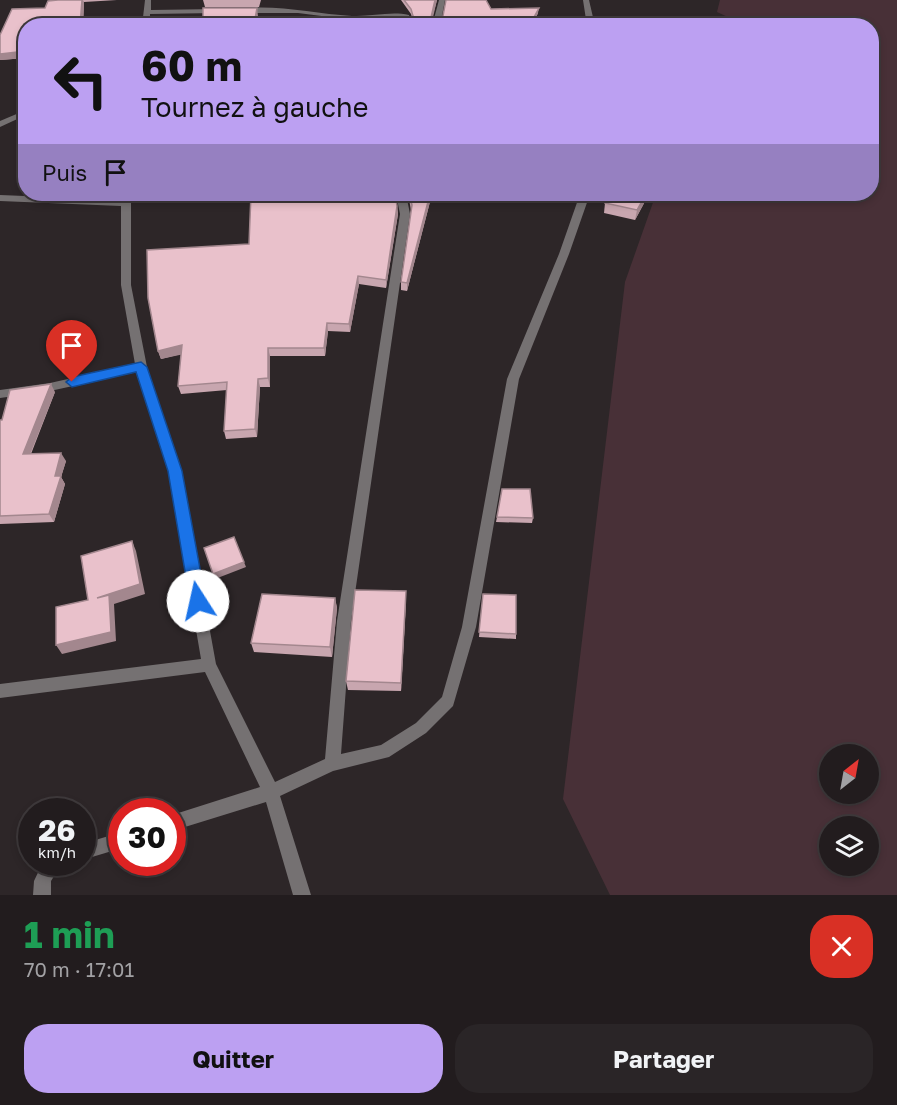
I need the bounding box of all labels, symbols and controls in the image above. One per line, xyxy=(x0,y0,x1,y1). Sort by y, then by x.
text: 60 m xyxy=(141,40,242,90)
icon: left xyxy=(42,42,120,120)
text: Tournez à gauche xyxy=(141,91,368,123)
icon: arrive xyxy=(99,156,132,189)
text: Puis xyxy=(42,159,87,186)
pin xyxy=(46,320,97,382)
icon: arrive xyxy=(55,329,88,362)
position arrow xyxy=(166,569,230,633)
north arrow xyxy=(819,744,879,804)
map controls xyxy=(819,744,879,876)
speed limit sign: 30 xyxy=(108,798,186,876)
text: 26 xyxy=(38,812,76,848)
button: layers xyxy=(819,816,879,876)
text: km/h xyxy=(38,843,76,861)
text: 1 min xyxy=(24,913,115,956)
button: close xyxy=(810,915,873,978)
text: 70 m · 17:01 xyxy=(24,957,134,981)
button: Quitter xyxy=(24,1024,443,1093)
button: Partager xyxy=(455,1024,873,1093)

